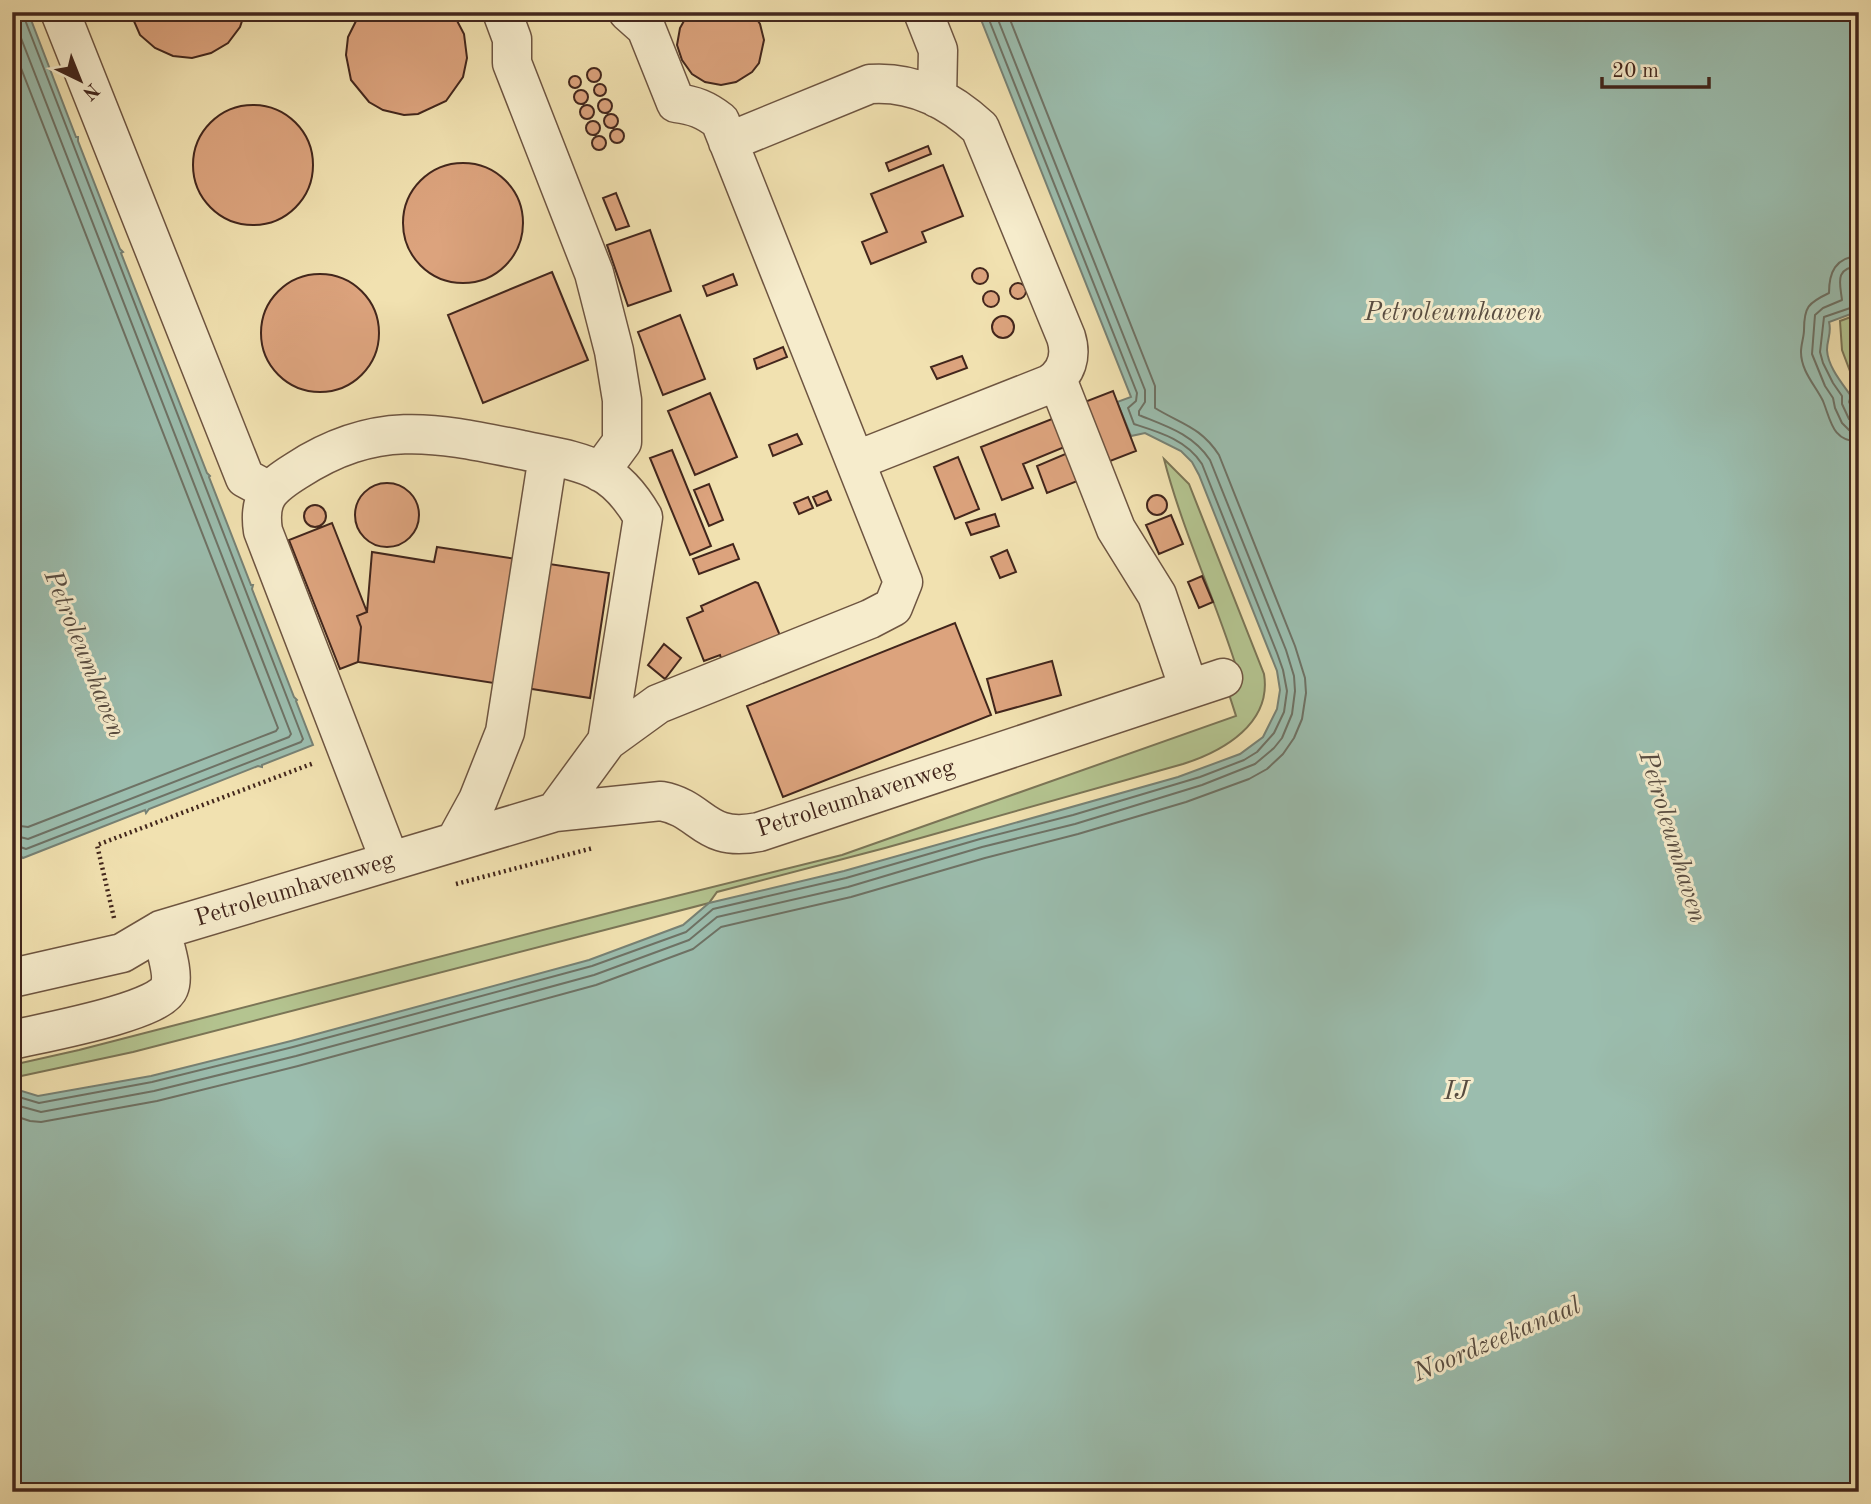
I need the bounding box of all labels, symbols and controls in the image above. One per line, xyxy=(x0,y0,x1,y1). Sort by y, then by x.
north arrow xyxy=(46,46,116,116)
scale bar xyxy=(1602,46,1708,90)
text: 20 m xyxy=(1612,61,1659,82)
text: N xyxy=(78,79,102,103)
water label: Petroleumhaven xyxy=(1363,300,1542,326)
water label: Petroleumhaven xyxy=(38,566,129,741)
water label: Petroleumhaven xyxy=(1633,747,1710,926)
street label: Petroleumhavenweg xyxy=(754,756,958,842)
street label: Petroleumhavenweg xyxy=(193,848,397,932)
water label: IJ xyxy=(1443,1079,1471,1105)
water label: Noordzeekanaal xyxy=(1408,1293,1585,1387)

